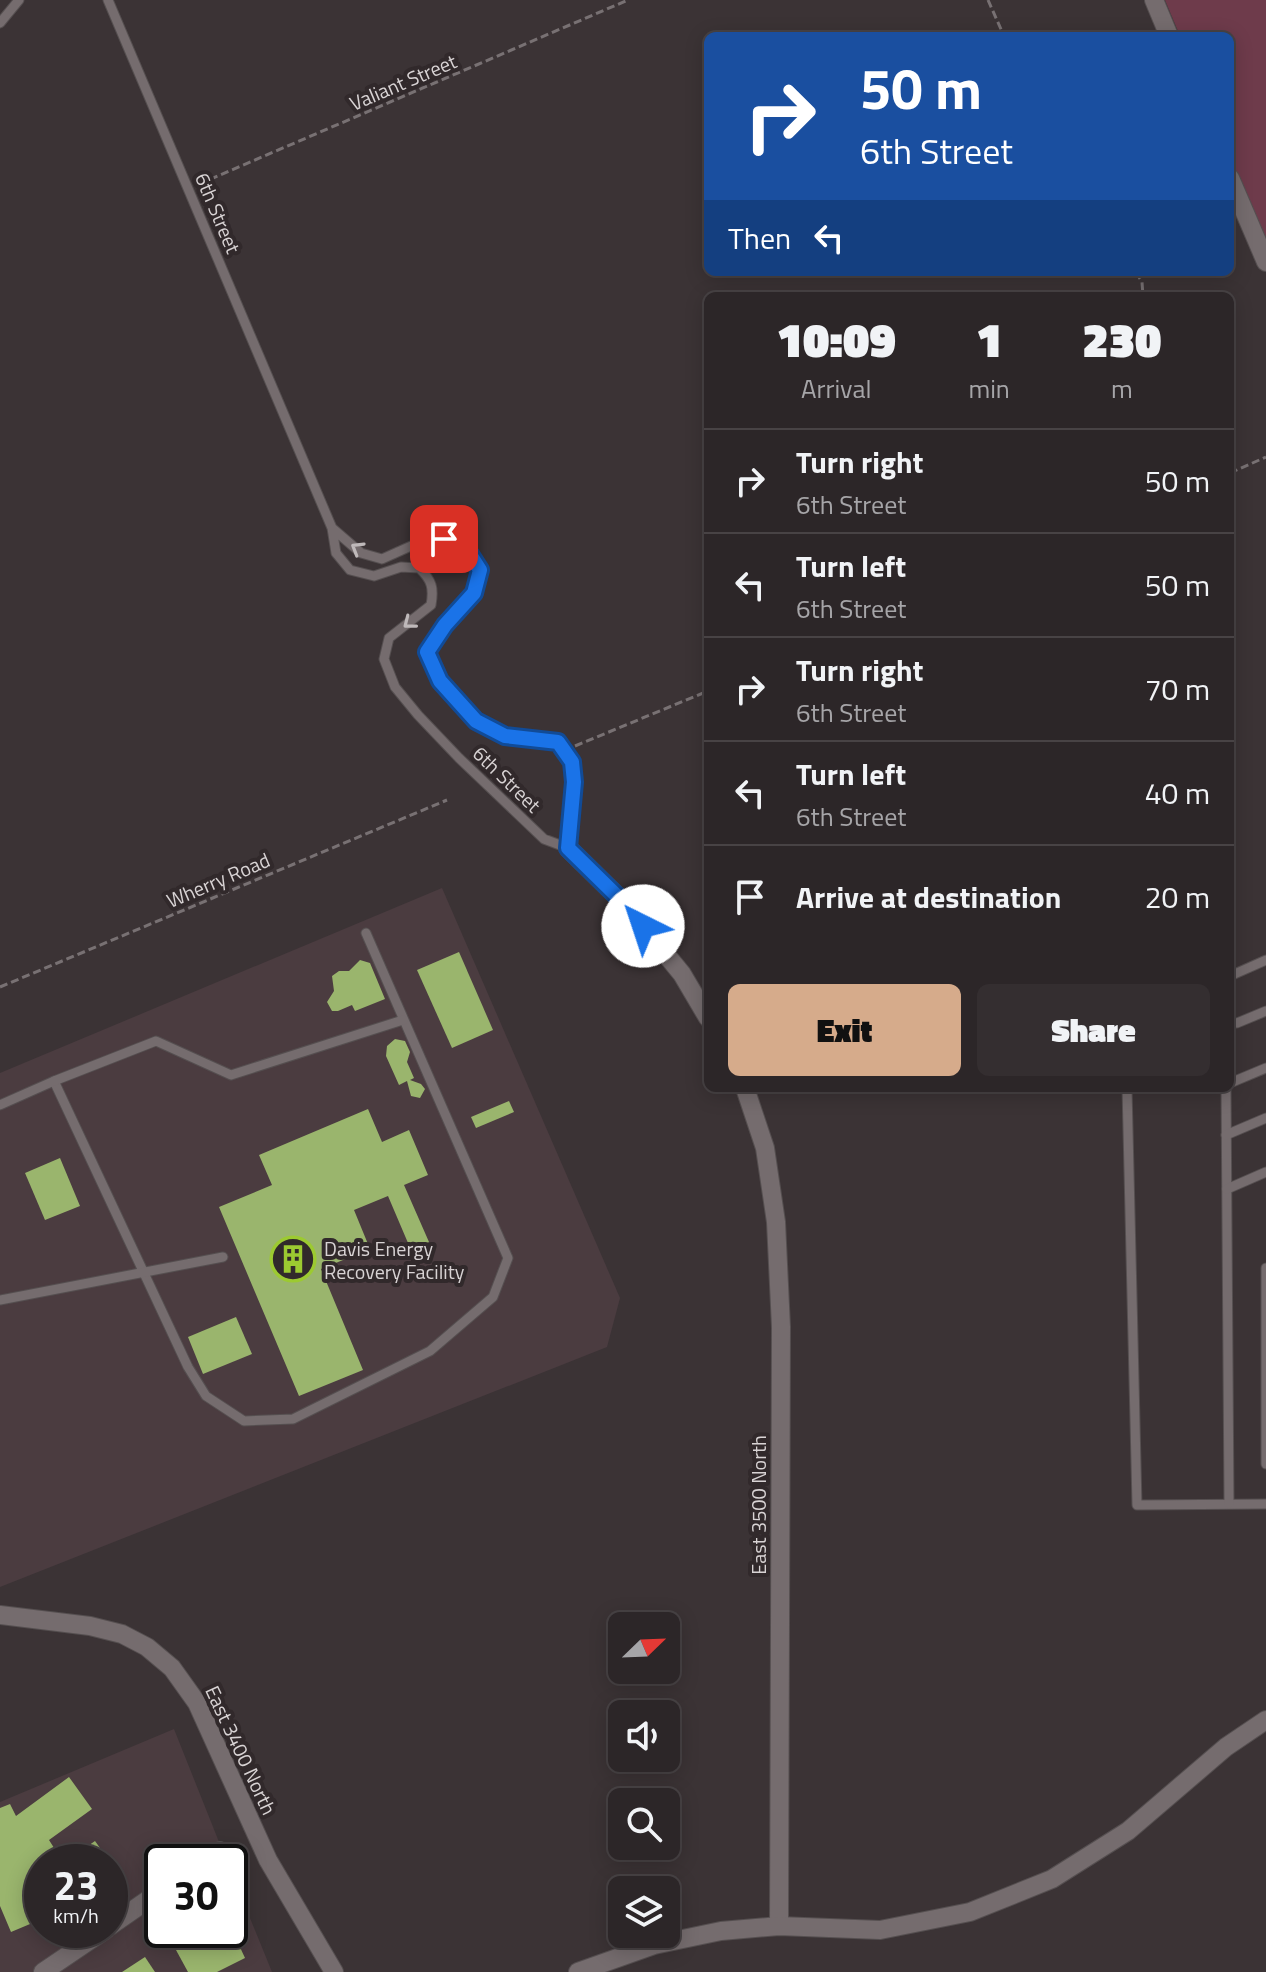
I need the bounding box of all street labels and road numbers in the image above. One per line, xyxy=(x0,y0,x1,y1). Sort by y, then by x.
street label: Valiant Street xyxy=(345,45,461,119)
street label: 6th Street xyxy=(187,168,249,258)
street label: 6th Street xyxy=(466,738,548,820)
street label: Wherry Road xyxy=(161,844,275,916)
street label: East 3500 North xyxy=(743,1435,774,1575)
street label: East 3400 North xyxy=(197,1680,285,1820)

